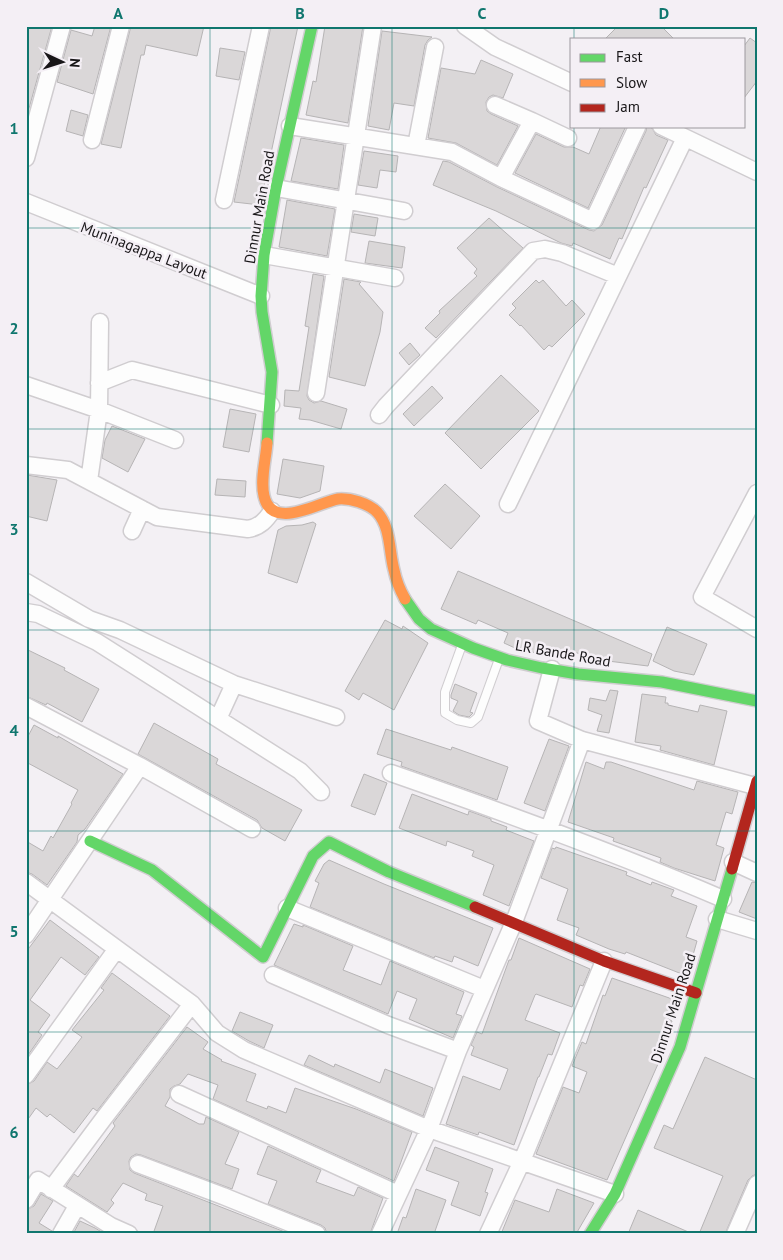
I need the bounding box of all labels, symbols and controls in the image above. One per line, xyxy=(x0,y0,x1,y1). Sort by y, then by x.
text: A xyxy=(113,3,123,23)
text: B xyxy=(295,3,305,23)
text: C xyxy=(478,3,487,23)
text: D xyxy=(659,3,669,23)
north arrow xyxy=(38,38,88,88)
legend xyxy=(570,38,746,128)
text: Fast xyxy=(616,47,643,66)
text: N xyxy=(66,58,84,68)
text: Slow xyxy=(616,73,647,92)
text: Jam xyxy=(615,97,640,116)
text: 1 xyxy=(9,118,19,138)
street label: Dinnur Main Road xyxy=(240,149,278,265)
street label: Muninagappa Layout xyxy=(78,217,210,283)
text: 2 xyxy=(9,318,19,338)
text: 3 xyxy=(9,519,19,539)
street label: LR Bande Road xyxy=(514,635,612,671)
text: 4 xyxy=(9,720,19,740)
text: 5 xyxy=(9,921,19,941)
street label: Dinnur Main Road xyxy=(646,951,700,1065)
text: 6 xyxy=(9,1122,19,1142)

